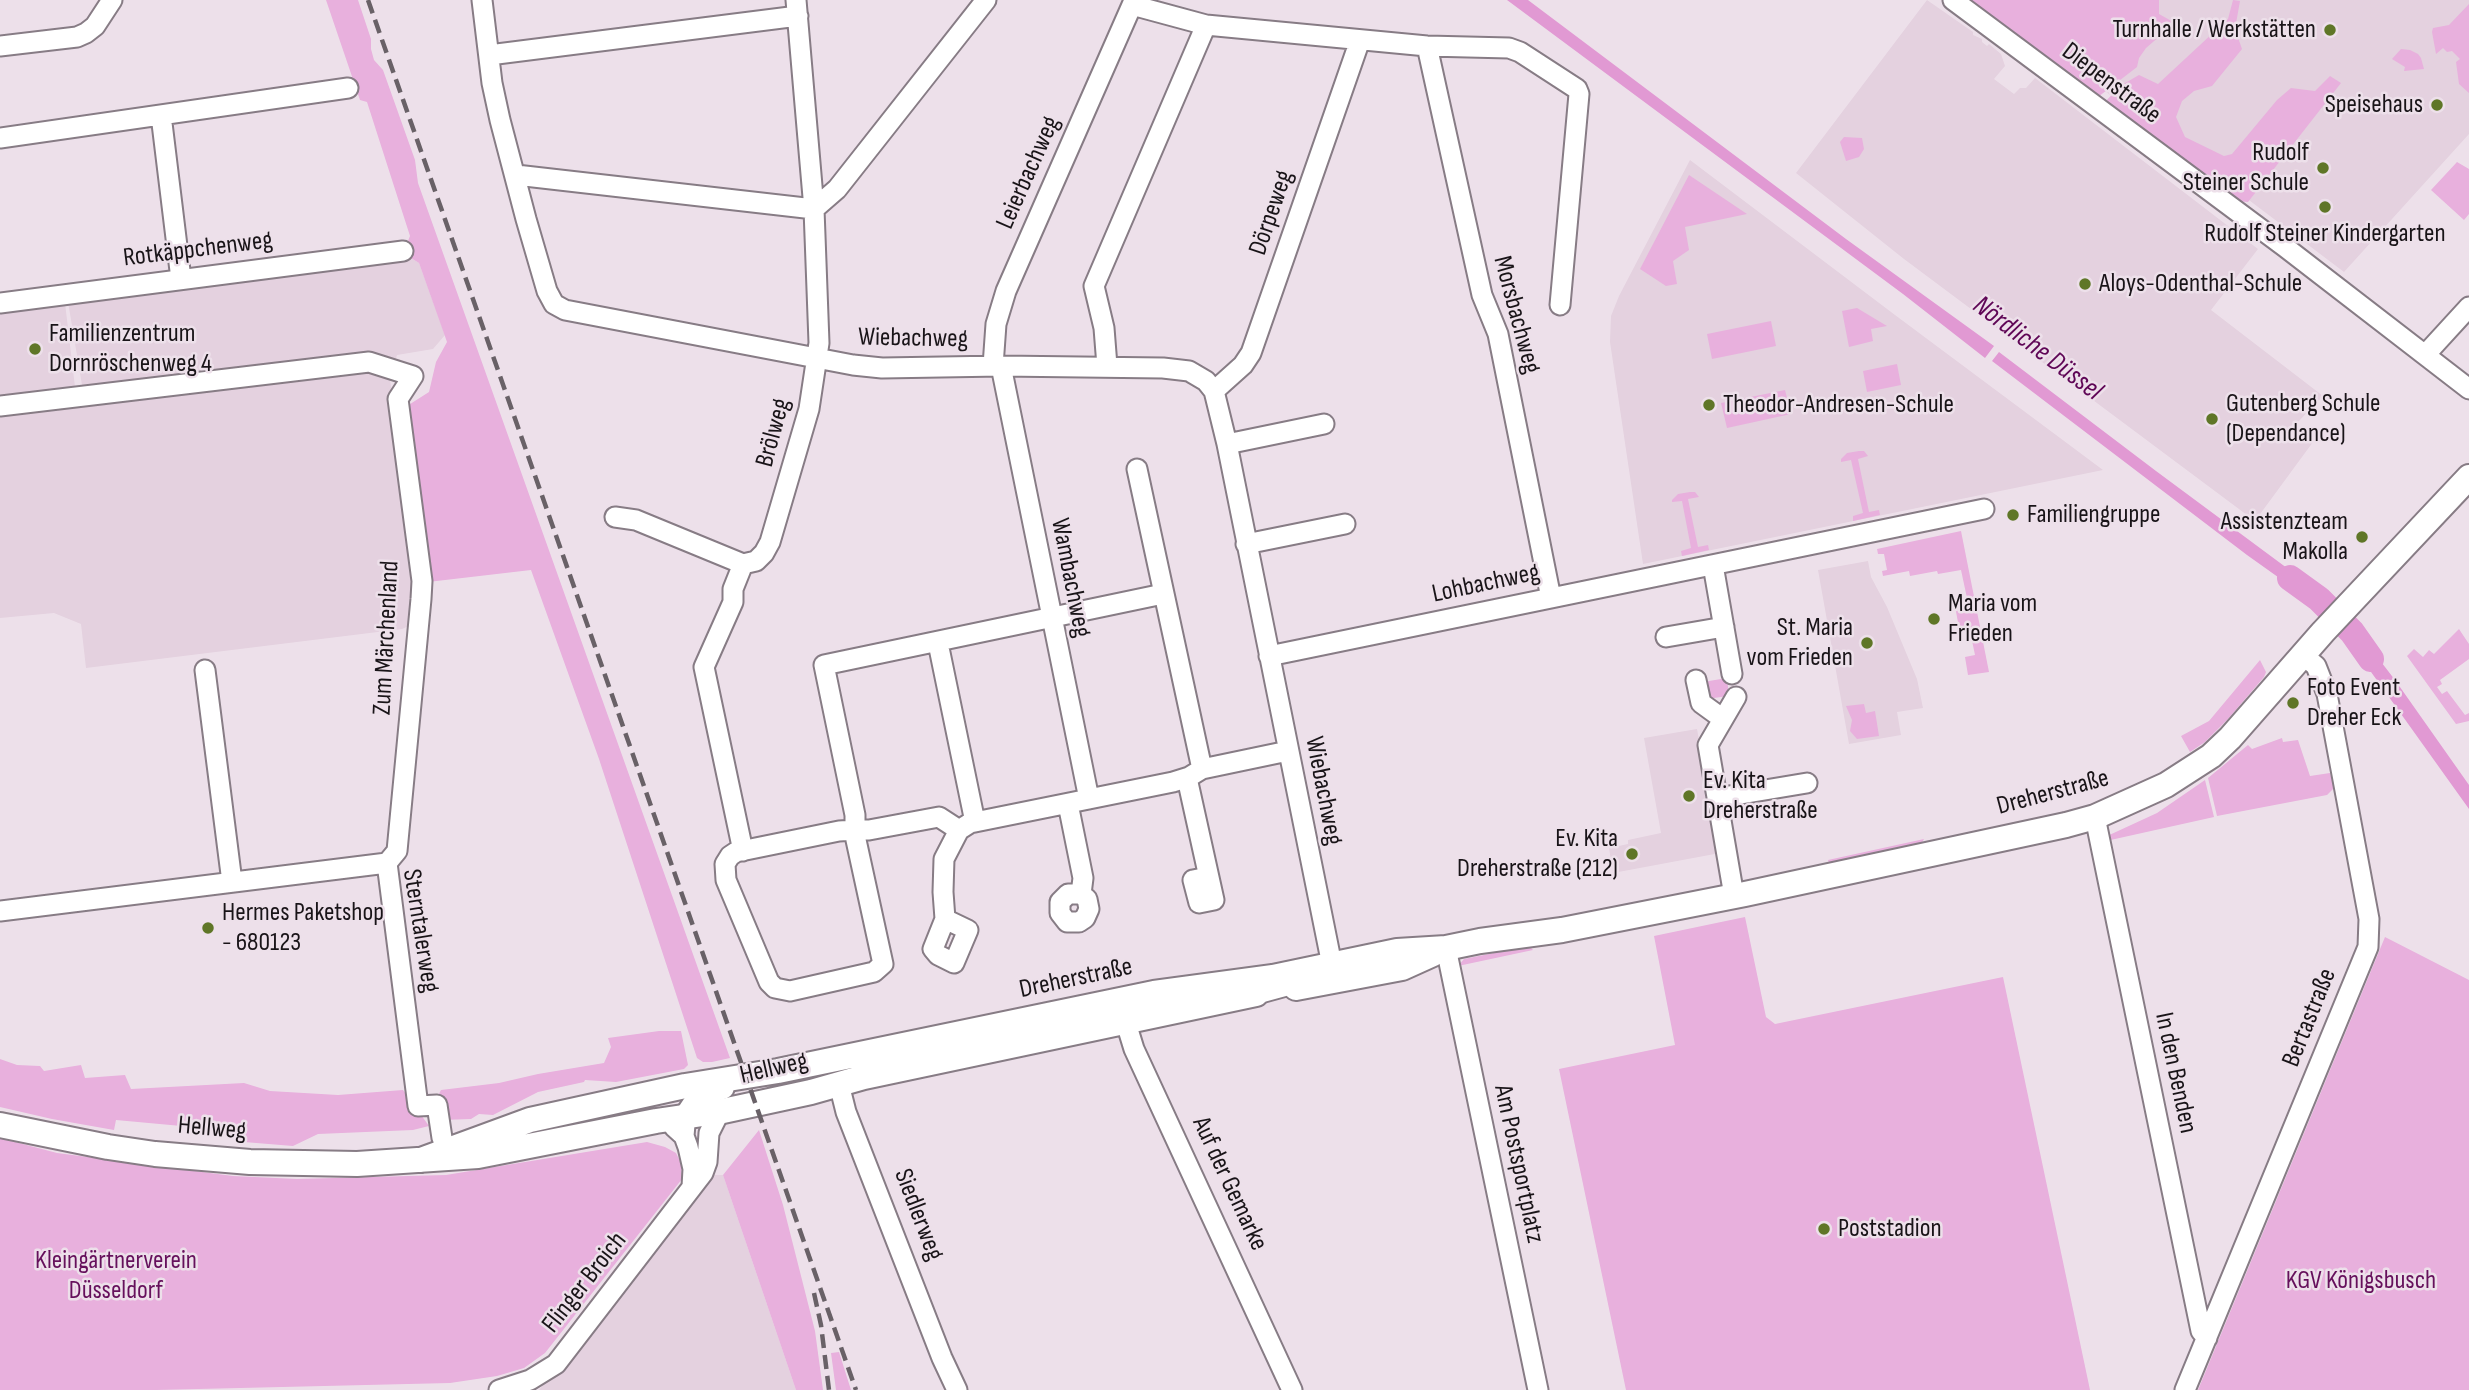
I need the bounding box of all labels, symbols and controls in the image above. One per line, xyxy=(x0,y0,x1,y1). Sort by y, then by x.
place label: Turnhalle / Werkstätten xyxy=(2112,14,2316,46)
marker: Turnhalle / Werkstätten xyxy=(2322,22,2338,38)
street label: Diepenstraße xyxy=(2055,37,2167,131)
place label: Speisehaus xyxy=(2325,89,2423,121)
marker: Speisehaus xyxy=(2429,97,2445,113)
street label: Leierbachweg xyxy=(990,112,1068,234)
place label: Rudolf Steiner Schule xyxy=(2183,137,2309,198)
marker: Rudolf Steiner Schule xyxy=(2315,160,2331,176)
street label: Dörpeweg xyxy=(1243,167,1301,259)
marker: Rudolf Steiner Kindergarten xyxy=(2317,199,2333,215)
place label: Rudolf Steiner Kindergarten xyxy=(2204,218,2446,250)
street label: Rotkäppchenweg xyxy=(122,225,274,275)
street label: Morsbachweg xyxy=(1485,253,1547,377)
place label: Aloys-Odenthal-Schule xyxy=(2099,268,2302,300)
marker: Aloys-Odenthal-Schule xyxy=(2077,276,2093,292)
water label: Nördliche Düssel xyxy=(1966,289,2108,409)
place label: Familienzentrum Dornröschenweg 4 xyxy=(49,318,212,380)
street label: Wiebachweg xyxy=(858,322,968,356)
marker: Familienzentrum Dornröschenweg 4 xyxy=(27,341,43,357)
place label: Gutenberg Schule (Dependance) xyxy=(2226,388,2381,450)
place label: Theodor-Andresen-Schule xyxy=(1723,389,1954,421)
street label: Brölweg xyxy=(750,395,798,471)
marker: Theodor-Andresen-Schule xyxy=(1701,397,1717,413)
marker: Gutenberg Schule (Dependance) xyxy=(2204,411,2220,427)
place label: Familiengruppe xyxy=(2027,499,2160,531)
place label: Assistenzteam Makolla xyxy=(2221,506,2348,568)
marker: Familiengruppe xyxy=(2005,507,2021,523)
street label: Wambachweg xyxy=(1043,516,1097,640)
marker: Assistenzteam Makolla xyxy=(2354,529,2370,545)
street label: Lohbachweg xyxy=(1430,557,1542,611)
street label: Zum Märchenland xyxy=(367,560,407,716)
place label: Maria vom Frieden xyxy=(1948,588,2037,650)
marker: Maria vom Frieden xyxy=(1926,611,1942,627)
place label: St. Maria vom Frieden xyxy=(1747,612,1853,674)
marker: St. Maria vom Frieden xyxy=(1859,635,1875,651)
place label: Foto Event Dreher Eck xyxy=(2307,672,2401,734)
marker: Foto Event Dreher Eck xyxy=(2285,695,2301,711)
street label: Wiebachweg xyxy=(1297,734,1349,848)
street label: Dreherstraße xyxy=(1994,763,2112,823)
place label: Ev. Kita Dreherstraße xyxy=(1703,765,1818,826)
marker: Ev. Kita Dreherstraße xyxy=(1681,788,1697,804)
place label: Ev. Kita Dreherstraße (212) xyxy=(1457,823,1618,884)
marker: Ev. Kita Dreherstraße (212) xyxy=(1624,846,1640,862)
street label: Sterntalerweg xyxy=(395,867,445,995)
place label: Hermes Paketshop - 680123 xyxy=(222,897,384,958)
marker: Hermes Paketshop - 680123 xyxy=(200,920,216,936)
street label: Dreherstraße xyxy=(1017,952,1135,1006)
street label: Bertastraße xyxy=(2276,964,2344,1072)
street label: In den Benden xyxy=(2147,1010,2203,1136)
street label: Hellweg xyxy=(737,1046,811,1092)
street label: Am Postsportplatz xyxy=(1486,1082,1550,1246)
street label: Hellweg xyxy=(176,1110,248,1148)
street label: Auf der Gemarke xyxy=(1184,1112,1274,1256)
street label: Siedlerweg xyxy=(886,1165,950,1265)
place label: Poststadion xyxy=(1838,1213,1942,1245)
marker: Poststadion xyxy=(1816,1221,1832,1237)
street label: Flinger Broich xyxy=(536,1226,634,1340)
park label: Kleingärtnerverein Düsseldorf xyxy=(35,1245,197,1306)
park label: KGV Königsbusch xyxy=(2286,1265,2436,1297)

